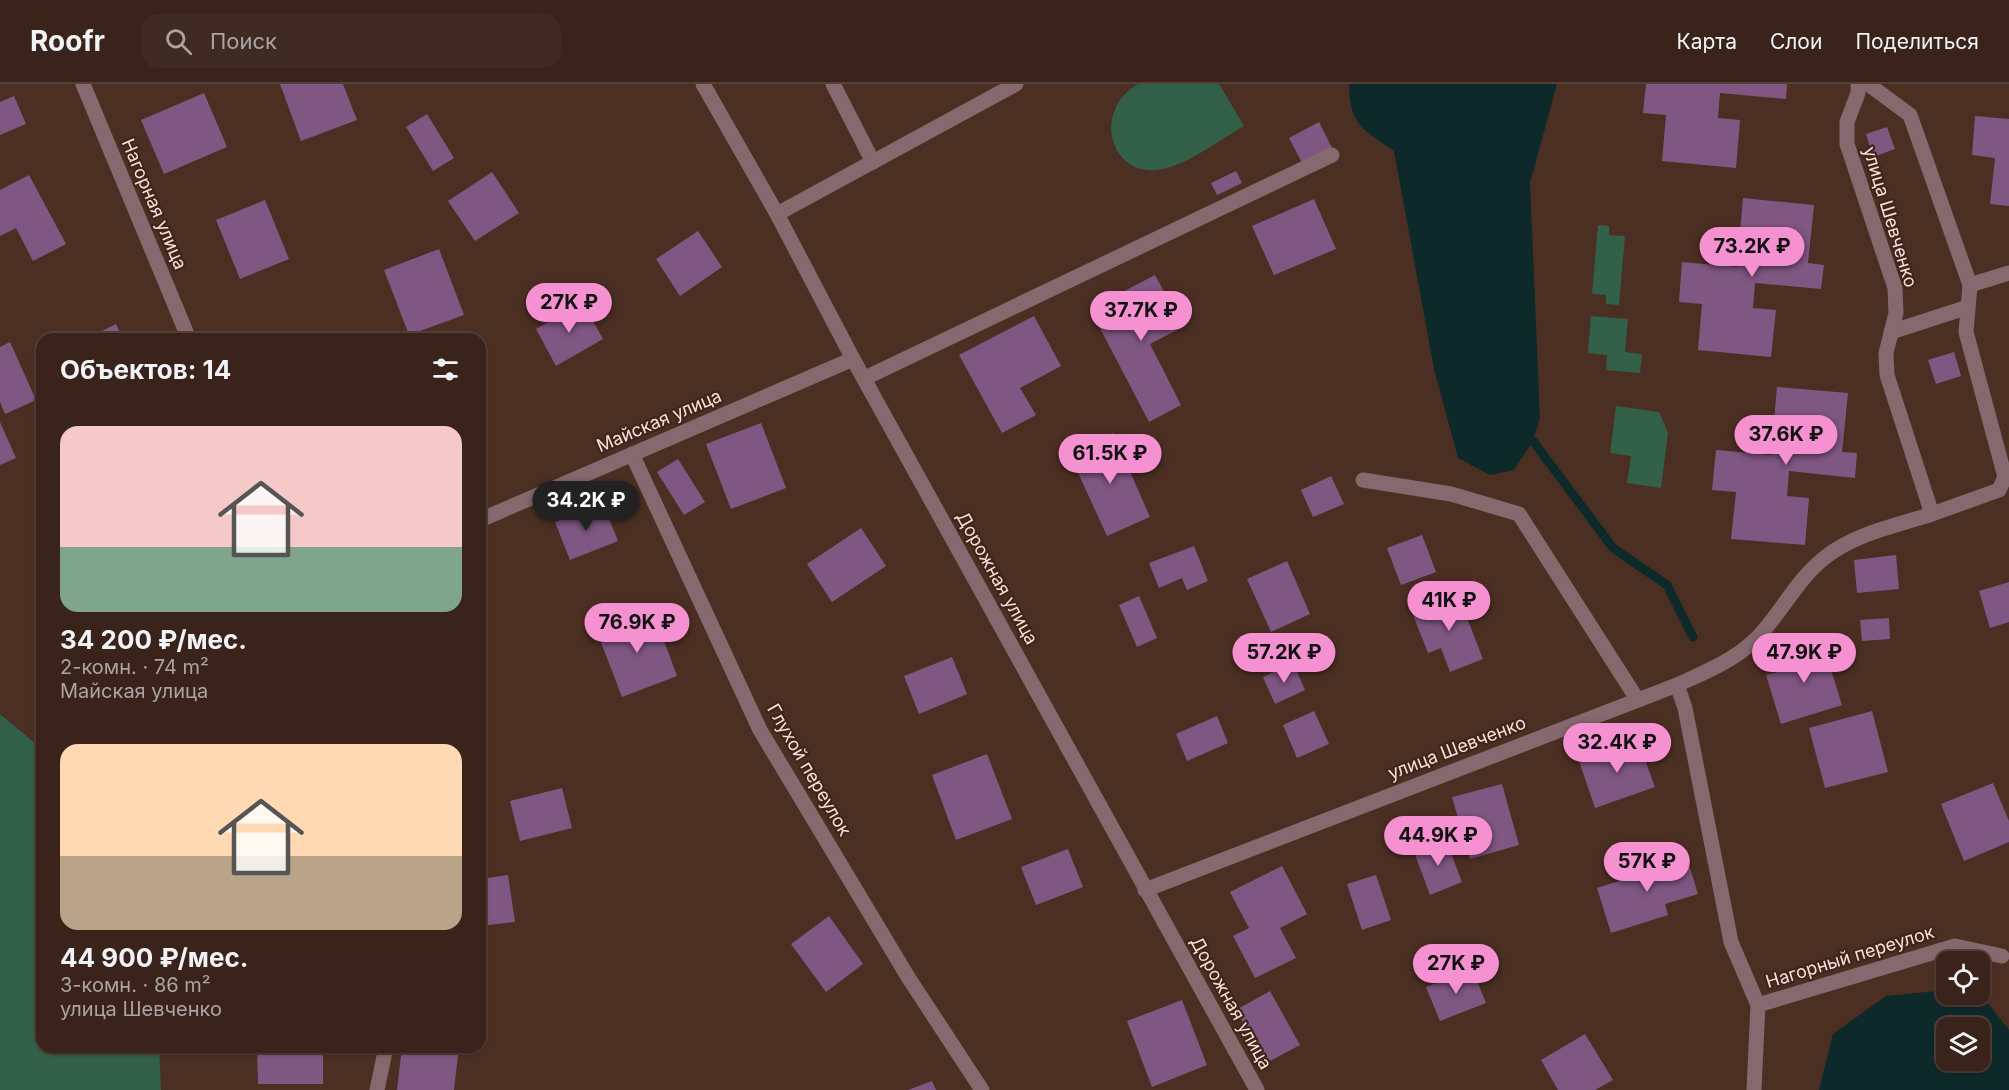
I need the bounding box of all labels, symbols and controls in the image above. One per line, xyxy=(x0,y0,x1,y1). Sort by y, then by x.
search box xyxy=(141,14,561,68)
text: Roofr xyxy=(30,24,105,58)
icon: search xyxy=(162,25,195,58)
text: Поиск xyxy=(210,28,277,54)
text: Карта xyxy=(1677,29,1737,54)
text: Слои xyxy=(1770,29,1822,54)
text: Поделиться xyxy=(1855,29,1979,54)
street label: Нагорная улица xyxy=(117,135,191,272)
street label: улица Шевченко xyxy=(1859,144,1922,290)
pin: 73.2K ₽ xyxy=(1697,227,1807,278)
text: 73.2K ₽ xyxy=(1713,234,1791,258)
pin: 27K ₽ xyxy=(527,283,611,334)
text: 27K ₽ xyxy=(540,290,598,314)
pin: 37.7K ₽ xyxy=(1086,291,1196,342)
text: 37.7K ₽ xyxy=(1104,298,1178,322)
icon: filters xyxy=(429,353,462,386)
text: Объектов: 14 xyxy=(60,354,231,385)
street label: Майская улица xyxy=(593,385,724,456)
pin: 37.6K ₽ xyxy=(1731,415,1841,466)
text: 37.6K ₽ xyxy=(1748,422,1824,446)
pin: 61.5K ₽ xyxy=(1055,434,1165,485)
text: 61.5K ₽ xyxy=(1073,441,1147,465)
icon: home xyxy=(207,465,315,573)
pin: 34.2K ₽ xyxy=(531,481,641,532)
text: 34.2K ₽ xyxy=(547,488,626,512)
street label: Дорожная улица xyxy=(952,508,1043,648)
pin: 41K ₽ xyxy=(1407,581,1491,632)
text: 41K ₽ xyxy=(1421,588,1477,612)
pin: 76.9K ₽ xyxy=(582,603,692,654)
text: 76.9K ₽ xyxy=(598,610,676,634)
text: 34 200 ₽/мес. xyxy=(60,624,247,655)
pin: 57.2K ₽ xyxy=(1229,633,1339,684)
pin: 47.9K ₽ xyxy=(1749,633,1859,684)
text: 57.2K ₽ xyxy=(1246,640,1322,664)
text: 47.9K ₽ xyxy=(1766,640,1842,664)
text: 2-комн. · 74 m² xyxy=(60,655,209,679)
text: Майская улица xyxy=(60,679,208,703)
street label: Глухой переулок xyxy=(763,700,856,840)
street label: улица Шевченко xyxy=(1385,712,1529,783)
pin: 32.4K ₽ xyxy=(1562,723,1672,774)
text: 32.4K ₽ xyxy=(1577,730,1657,754)
icon: home xyxy=(207,783,315,891)
pin: 44.9K ₽ xyxy=(1383,816,1493,867)
text: 44.9K ₽ xyxy=(1398,823,1478,847)
pin: 57K ₽ xyxy=(1605,842,1689,893)
text: 57K ₽ xyxy=(1618,849,1676,873)
street label: Нагорный переулок xyxy=(1763,921,1937,992)
street label: Дорожная улица xyxy=(1186,933,1277,1073)
text: 44 900 ₽/мес. xyxy=(60,942,248,973)
pin: 27K ₽ xyxy=(1414,944,1498,995)
text: 27K ₽ xyxy=(1427,951,1485,975)
map controls xyxy=(1936,951,1990,1071)
button: locate xyxy=(1936,951,1990,1005)
text: 3-комн. · 86 m² xyxy=(60,973,211,997)
text: улица Шевченко xyxy=(60,997,222,1021)
button: layers xyxy=(1936,1017,1990,1071)

